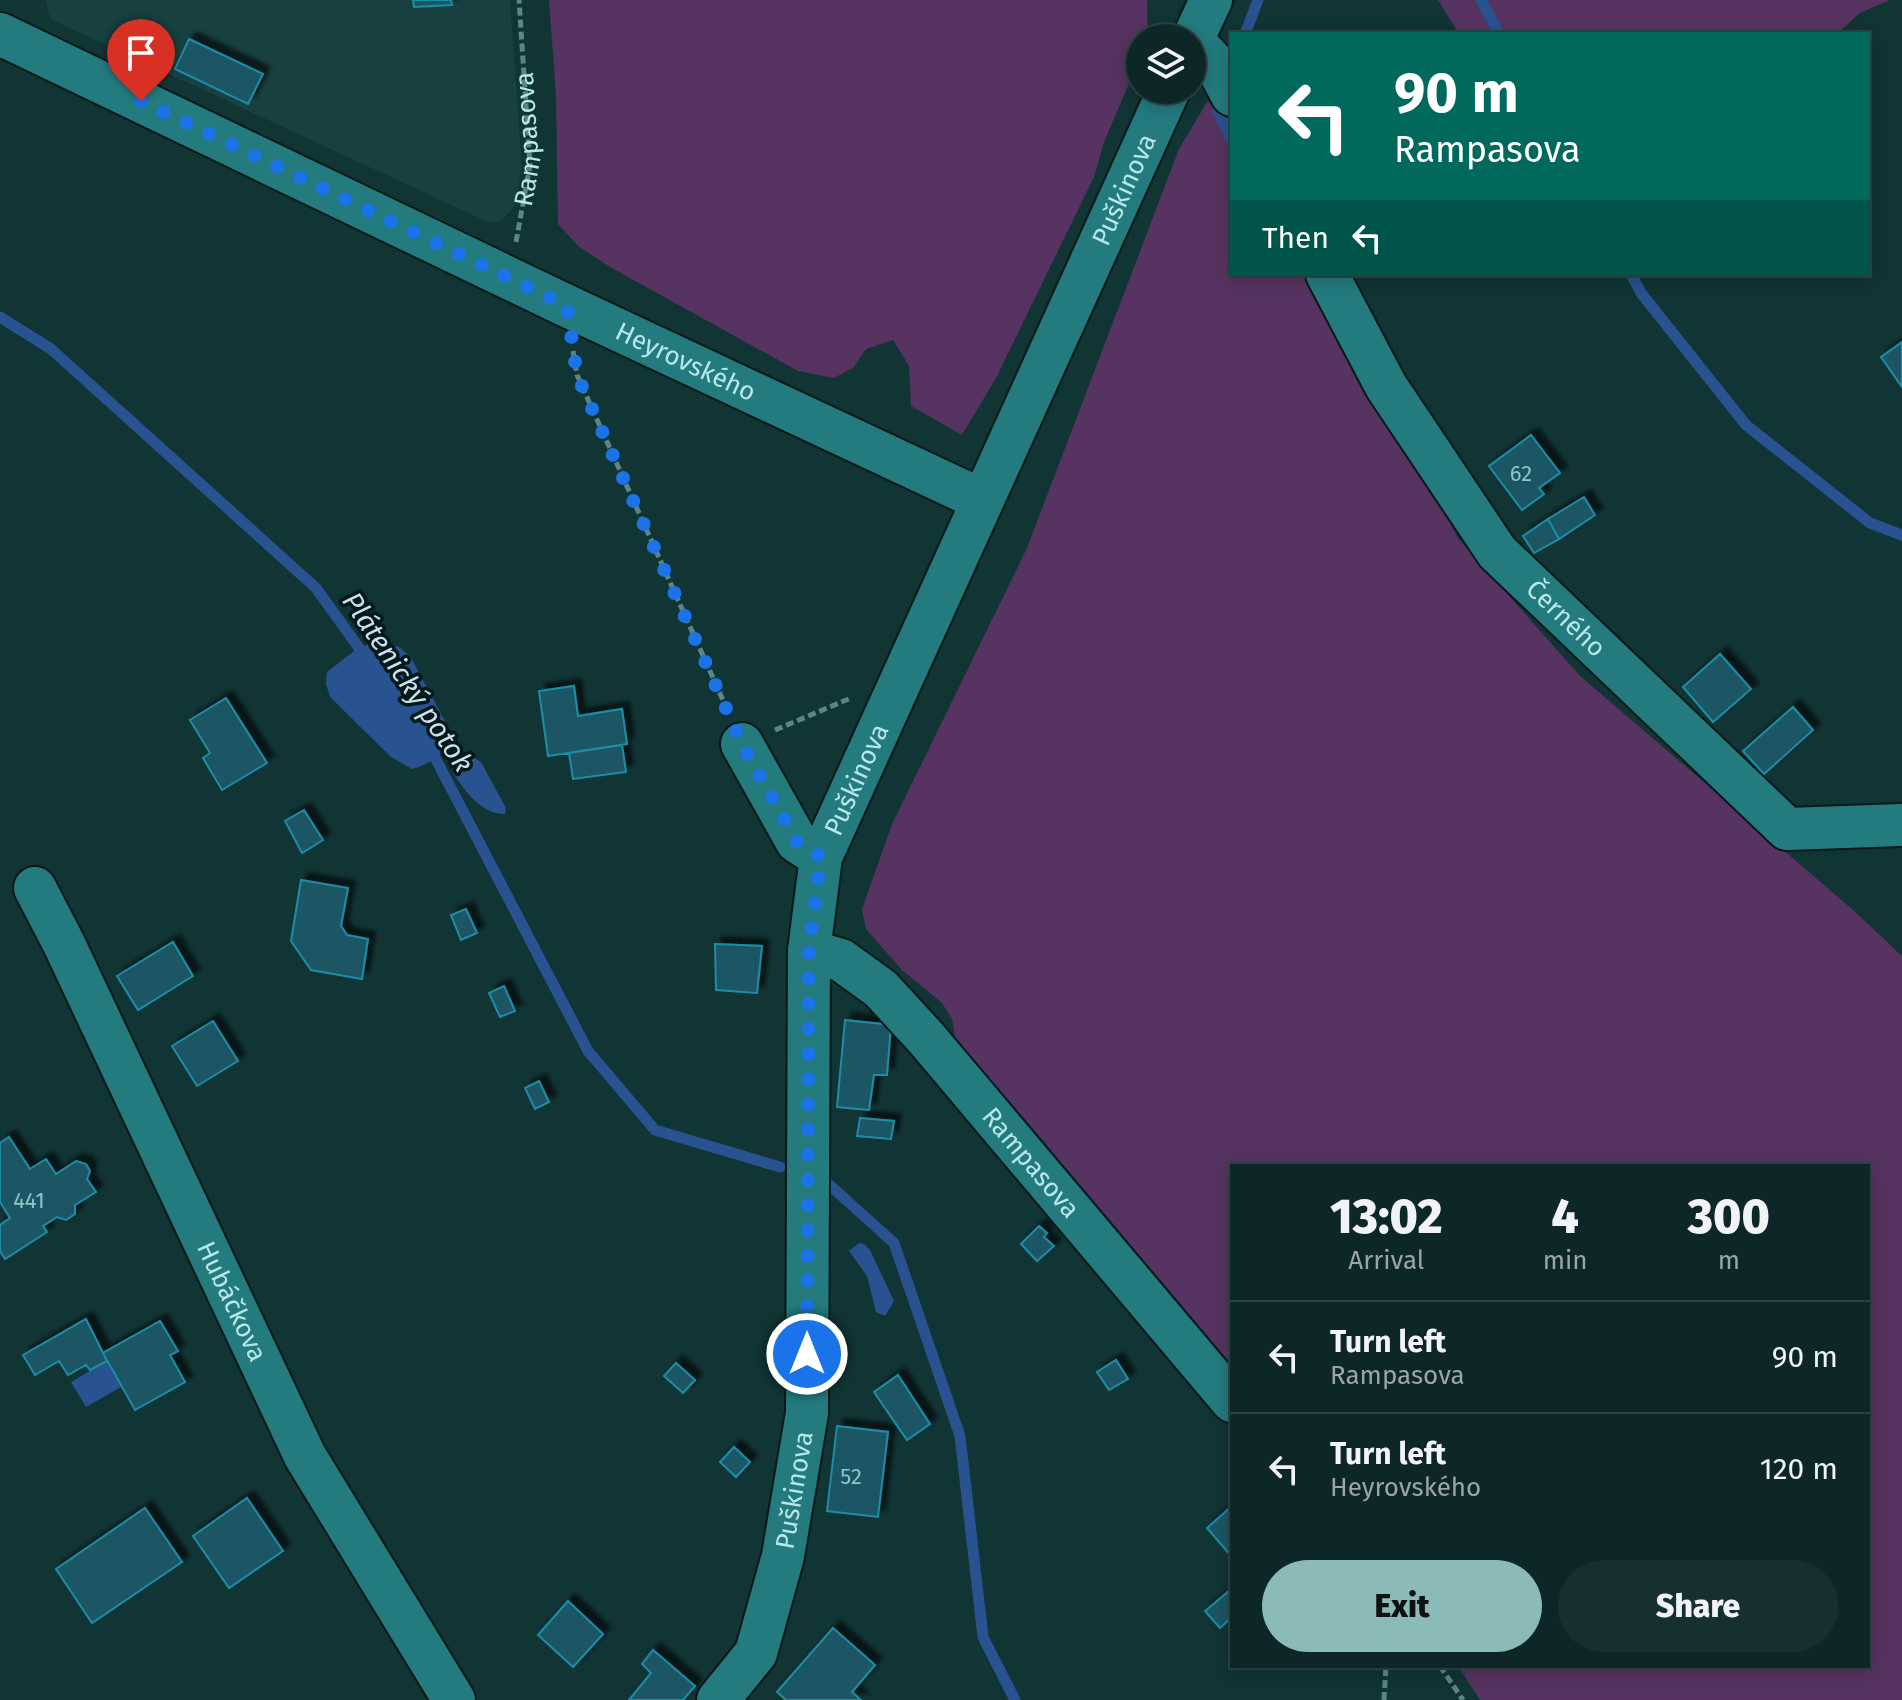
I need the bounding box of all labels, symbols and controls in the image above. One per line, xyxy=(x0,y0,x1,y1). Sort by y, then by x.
pin xyxy=(107,19,175,101)
map controls xyxy=(1126,24,1206,104)
button: layers xyxy=(1126,24,1206,104)
icon: arrive xyxy=(119,31,163,75)
text: 90 m xyxy=(1394,60,1519,127)
icon: left xyxy=(1262,64,1366,168)
street label: Rampasova xyxy=(507,71,547,209)
text: Rampasova xyxy=(1394,128,1581,172)
street label: Puškinova xyxy=(1085,129,1163,250)
icon: left xyxy=(1345,216,1389,260)
text: Then xyxy=(1262,220,1329,256)
street label: Heyrovského xyxy=(611,315,761,408)
house number: 62 xyxy=(1510,460,1532,487)
street label: Černého xyxy=(1520,572,1612,663)
water label: Plátenický potok xyxy=(336,586,480,778)
street label: Puškinova xyxy=(817,719,895,840)
street label: Rampasova xyxy=(976,1101,1086,1224)
house number: 441 xyxy=(13,1187,45,1214)
text: 13:02 xyxy=(1330,1188,1443,1246)
text: 4 xyxy=(1551,1188,1579,1246)
text: 300 xyxy=(1688,1188,1770,1246)
street label: Hubáčkova xyxy=(191,1236,274,1366)
text: Arrival xyxy=(1348,1245,1424,1276)
text: min xyxy=(1543,1245,1588,1276)
text: m xyxy=(1718,1245,1740,1276)
position arrow xyxy=(765,1312,849,1396)
text: Turn left xyxy=(1330,1324,1446,1360)
icon: left xyxy=(1262,1335,1306,1379)
text: 90 m xyxy=(1772,1339,1838,1375)
text: Rampasova xyxy=(1330,1360,1465,1391)
street label: Puškinova xyxy=(769,1429,819,1551)
text: Turn left xyxy=(1330,1436,1446,1472)
icon: left xyxy=(1262,1447,1306,1491)
text: 120 m xyxy=(1760,1451,1838,1487)
house number: 52 xyxy=(840,1463,862,1490)
text: Heyrovského xyxy=(1330,1472,1481,1503)
button: Exit xyxy=(1262,1560,1542,1652)
button: Share xyxy=(1558,1560,1838,1652)

